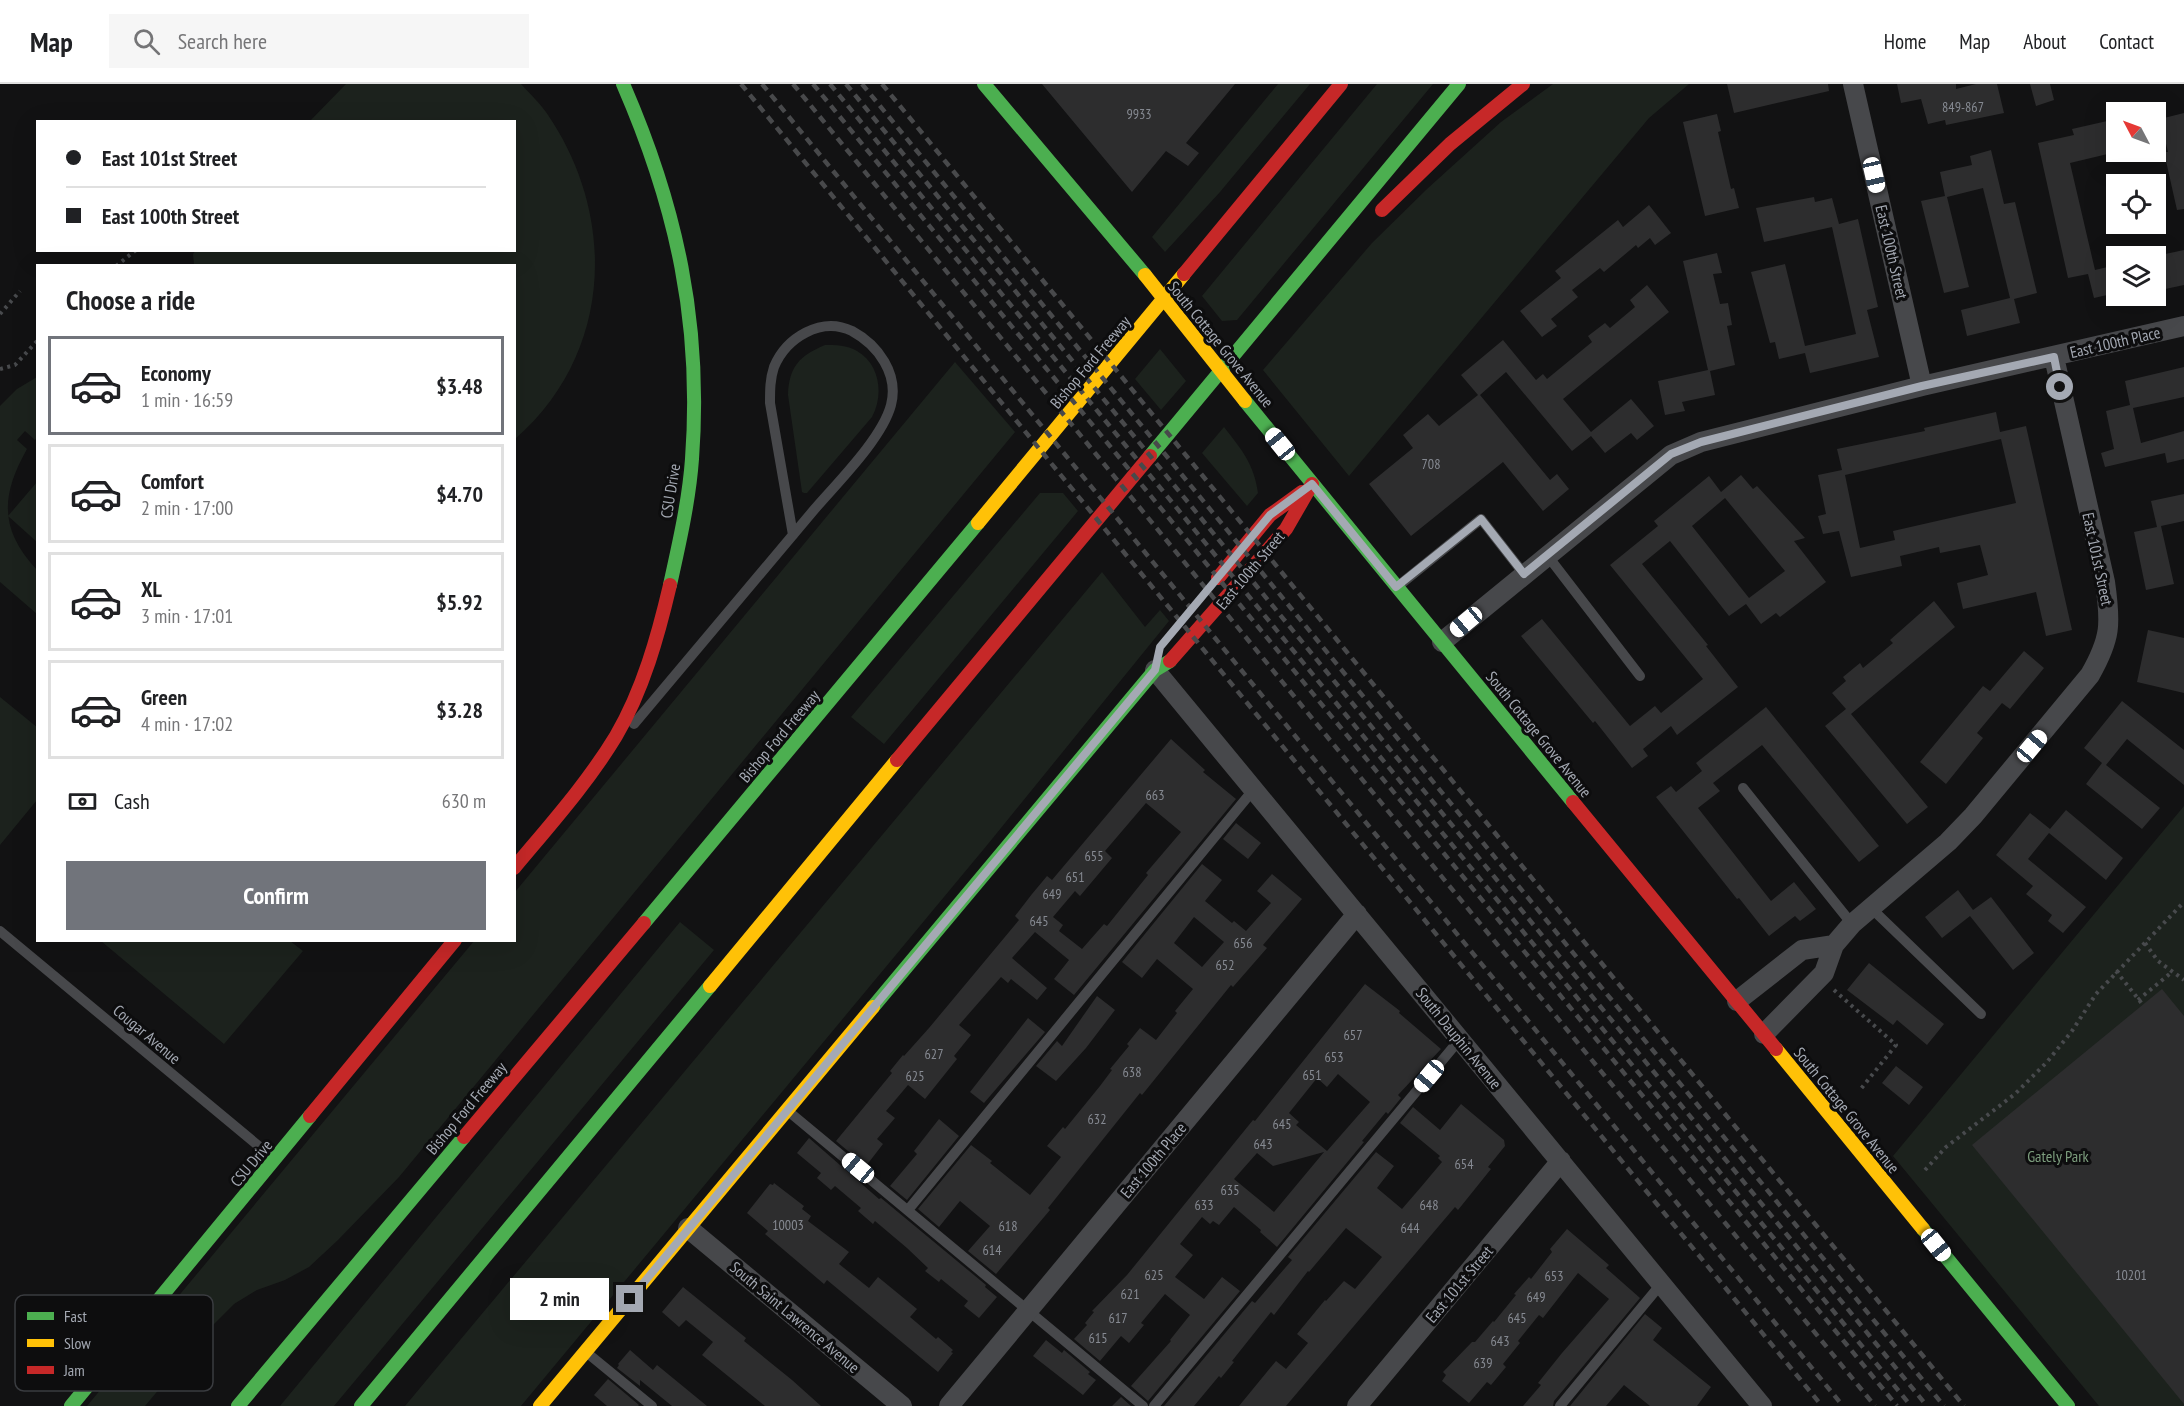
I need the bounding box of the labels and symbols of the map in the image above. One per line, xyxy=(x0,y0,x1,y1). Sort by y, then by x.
house number: 849-867 xyxy=(1942,98,1984,116)
north arrow xyxy=(2106,102,2166,162)
house number: 9933 xyxy=(1126,105,1152,123)
car xyxy=(1861,155,1887,195)
street label: East 100th Street xyxy=(1871,203,1913,302)
street label: South Cottage Grove Avenue xyxy=(1164,277,1278,411)
street label: Bishop Ford Freeway xyxy=(1045,312,1135,412)
street label: East 100th Place xyxy=(2068,322,2162,362)
route start xyxy=(2046,373,2073,400)
car xyxy=(1262,424,1298,464)
house number: 708 xyxy=(1422,455,1440,473)
street label: CSU Drive xyxy=(656,462,684,520)
street label: East 101st Street xyxy=(2078,511,2118,608)
street label: East 100th Street xyxy=(1211,526,1289,613)
car xyxy=(1446,604,1486,640)
street label: South Cottage Grove Avenue xyxy=(1482,667,1596,801)
street label: Bishop Ford Freeway xyxy=(734,686,824,786)
car xyxy=(2014,726,2050,766)
house number: 663 xyxy=(1146,786,1164,804)
house number: 655 xyxy=(1085,847,1103,865)
house number: 651 xyxy=(1066,868,1084,886)
house number: 649 xyxy=(1043,885,1061,903)
house number: 645 xyxy=(1030,912,1048,930)
house number: 656 xyxy=(1234,934,1252,952)
house number: 652 xyxy=(1216,956,1234,974)
street label: South Dauphin Avenue xyxy=(1412,983,1506,1093)
street label: Cougar Avenue xyxy=(109,1000,185,1068)
house number: 657 xyxy=(1344,1026,1362,1044)
street label: South Cottage Grove Avenue xyxy=(1790,1043,1904,1177)
house number: 627 xyxy=(925,1045,943,1063)
house number: 653 xyxy=(1325,1048,1343,1066)
car xyxy=(1411,1056,1447,1096)
street label: Bishop Ford Freeway xyxy=(421,1058,511,1158)
house number: 638 xyxy=(1123,1063,1141,1081)
house number: 651 xyxy=(1303,1066,1321,1084)
house number: 625 xyxy=(906,1067,924,1085)
house number: 632 xyxy=(1088,1110,1106,1128)
house number: 645 xyxy=(1273,1115,1291,1133)
street label: East 100th Place xyxy=(1116,1118,1190,1202)
house number: 643 xyxy=(1254,1135,1272,1153)
street label: CSU Drive xyxy=(226,1136,276,1190)
park label: Gately Park xyxy=(2027,1146,2090,1166)
car xyxy=(838,1150,878,1186)
house number: 654 xyxy=(1455,1155,1474,1173)
house number: 635 xyxy=(1221,1181,1239,1199)
house number: 633 xyxy=(1195,1196,1213,1214)
house number: 648 xyxy=(1420,1196,1438,1214)
house number: 10003 xyxy=(772,1216,804,1234)
house number: 618 xyxy=(999,1217,1017,1235)
house number: 644 xyxy=(1401,1219,1420,1237)
car xyxy=(1918,1225,1954,1265)
house number: 614 xyxy=(983,1241,1002,1259)
street label: East 101st Street xyxy=(1421,1241,1497,1327)
street label: South Saint Lawrence Avenue xyxy=(726,1257,864,1377)
house number: 625 xyxy=(1145,1266,1163,1284)
house number: 10201 xyxy=(2115,1266,2147,1284)
house number: 653 xyxy=(1545,1267,1563,1285)
callout: 2 min xyxy=(510,1278,609,1320)
route end xyxy=(616,1285,643,1312)
house number: 621 xyxy=(1121,1285,1139,1303)
house number: 649 xyxy=(1527,1288,1545,1306)
legend xyxy=(15,1295,213,1391)
text: Fast xyxy=(64,1306,87,1326)
house number: 617 xyxy=(1109,1309,1127,1327)
house number: 645 xyxy=(1508,1309,1526,1327)
house number: 615 xyxy=(1089,1329,1107,1347)
house number: 643 xyxy=(1491,1332,1509,1350)
text: Slow xyxy=(64,1333,91,1353)
house number: 639 xyxy=(1474,1354,1492,1372)
text: Jam xyxy=(63,1360,85,1380)

